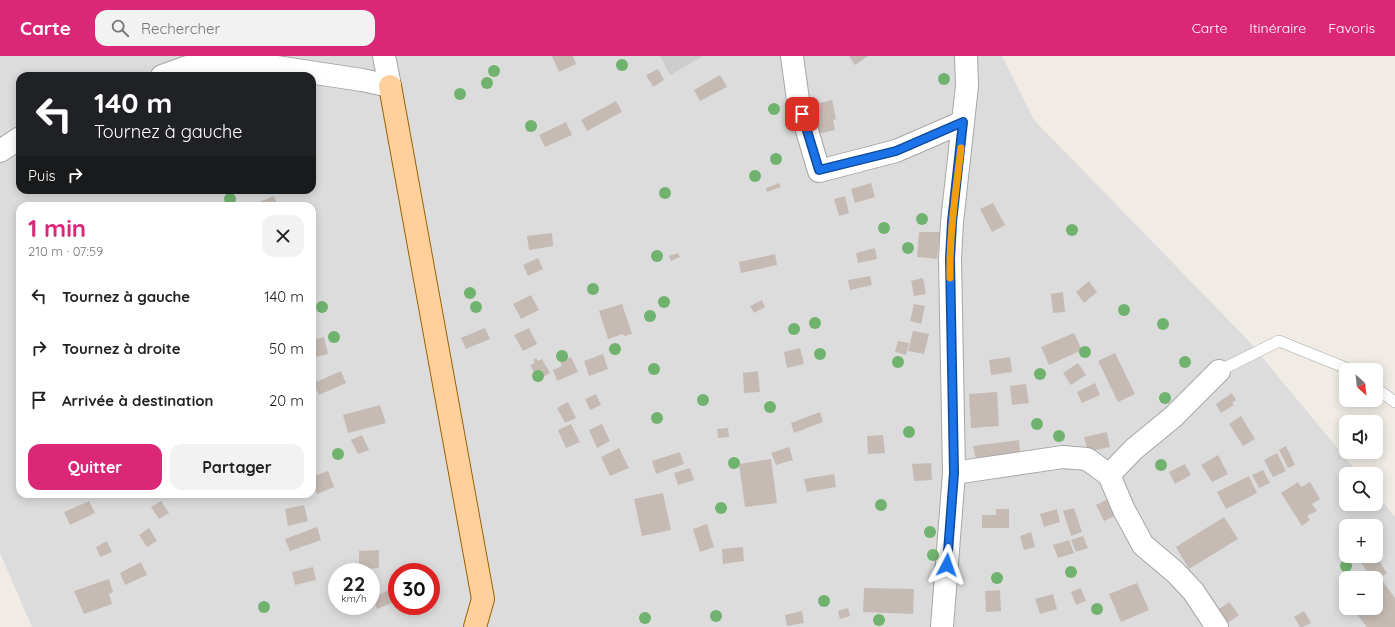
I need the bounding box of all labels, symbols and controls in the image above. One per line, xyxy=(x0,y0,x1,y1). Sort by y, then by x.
search box xyxy=(95,10,375,46)
text: Carte xyxy=(20,16,71,40)
icon: search xyxy=(109,17,131,39)
text: Rechercher xyxy=(141,19,220,38)
text: Carte xyxy=(1192,19,1227,37)
text: Itinéraire xyxy=(1249,19,1306,37)
text: Favoris xyxy=(1328,19,1375,37)
text: 140 m xyxy=(94,85,172,120)
icon: left xyxy=(28,88,80,140)
pin xyxy=(785,97,819,131)
icon: arrive xyxy=(791,103,813,125)
text: Tournez à gauche xyxy=(94,120,243,143)
icon: right xyxy=(64,164,86,186)
text: Puis xyxy=(28,166,56,185)
text: 1 min xyxy=(28,213,86,243)
button: close xyxy=(262,215,304,257)
text: 210 m · 07:59 xyxy=(28,243,103,259)
icon: left xyxy=(28,285,50,307)
text: Tournez à gauche xyxy=(62,287,190,306)
text: 140 m xyxy=(264,287,304,306)
icon: right xyxy=(28,337,50,359)
text: Tournez à droite xyxy=(62,339,181,358)
text: 50 m xyxy=(269,339,304,358)
north arrow xyxy=(1339,363,1383,407)
map controls xyxy=(1339,363,1383,615)
icon: arrive xyxy=(28,389,50,411)
text: Arrivée à destination xyxy=(62,391,214,410)
text: 20 m xyxy=(269,391,304,410)
button: sound xyxy=(1339,415,1383,459)
button: Quitter xyxy=(28,444,162,490)
button: Partager xyxy=(170,444,304,490)
button: search xyxy=(1339,467,1383,511)
button: + xyxy=(1339,519,1383,563)
position arrow xyxy=(926,544,968,586)
speed limit sign: 30 xyxy=(388,563,440,615)
text: 22 xyxy=(343,571,365,596)
button: − xyxy=(1339,571,1383,615)
text: km/h xyxy=(341,592,367,605)

